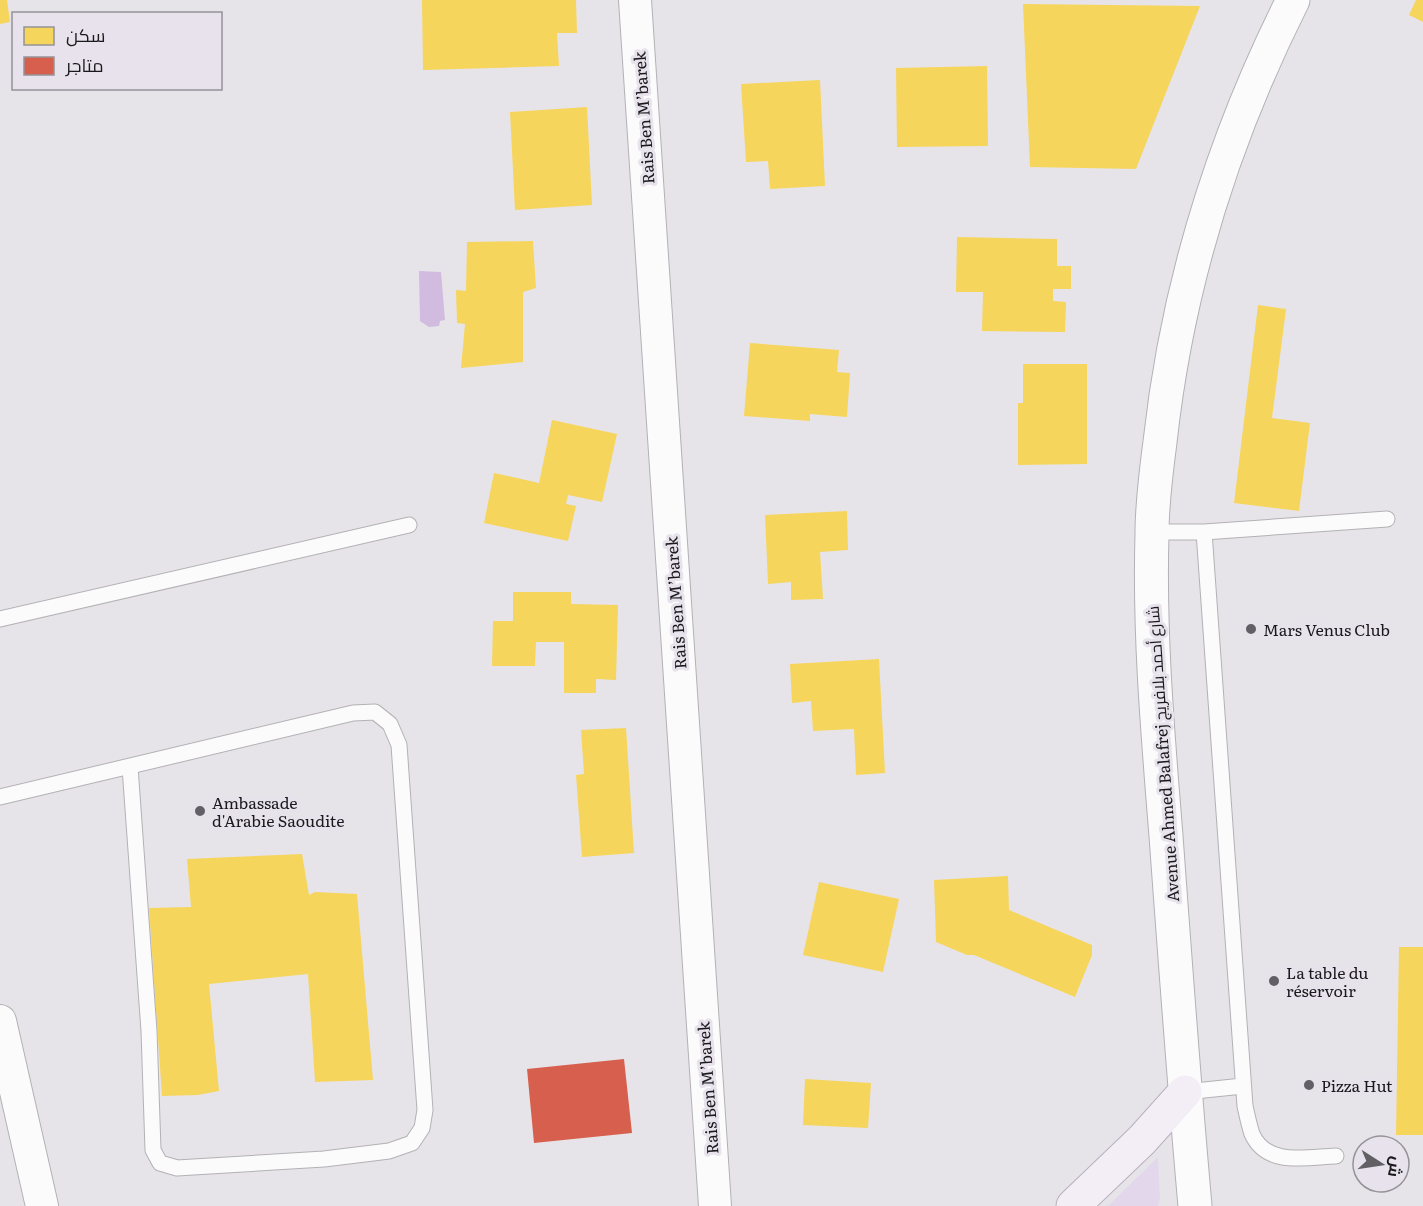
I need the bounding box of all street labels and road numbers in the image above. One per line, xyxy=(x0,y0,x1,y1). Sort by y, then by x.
street label: Rais Ben M’barek xyxy=(626,51,660,185)
street label: Rais Ben M’barek xyxy=(658,536,692,670)
street label: Avenue Ahmed Balafrej شارع أحمد بلافريج xyxy=(1140,605,1185,903)
street label: Rais Ben M’barek xyxy=(690,1021,724,1155)

